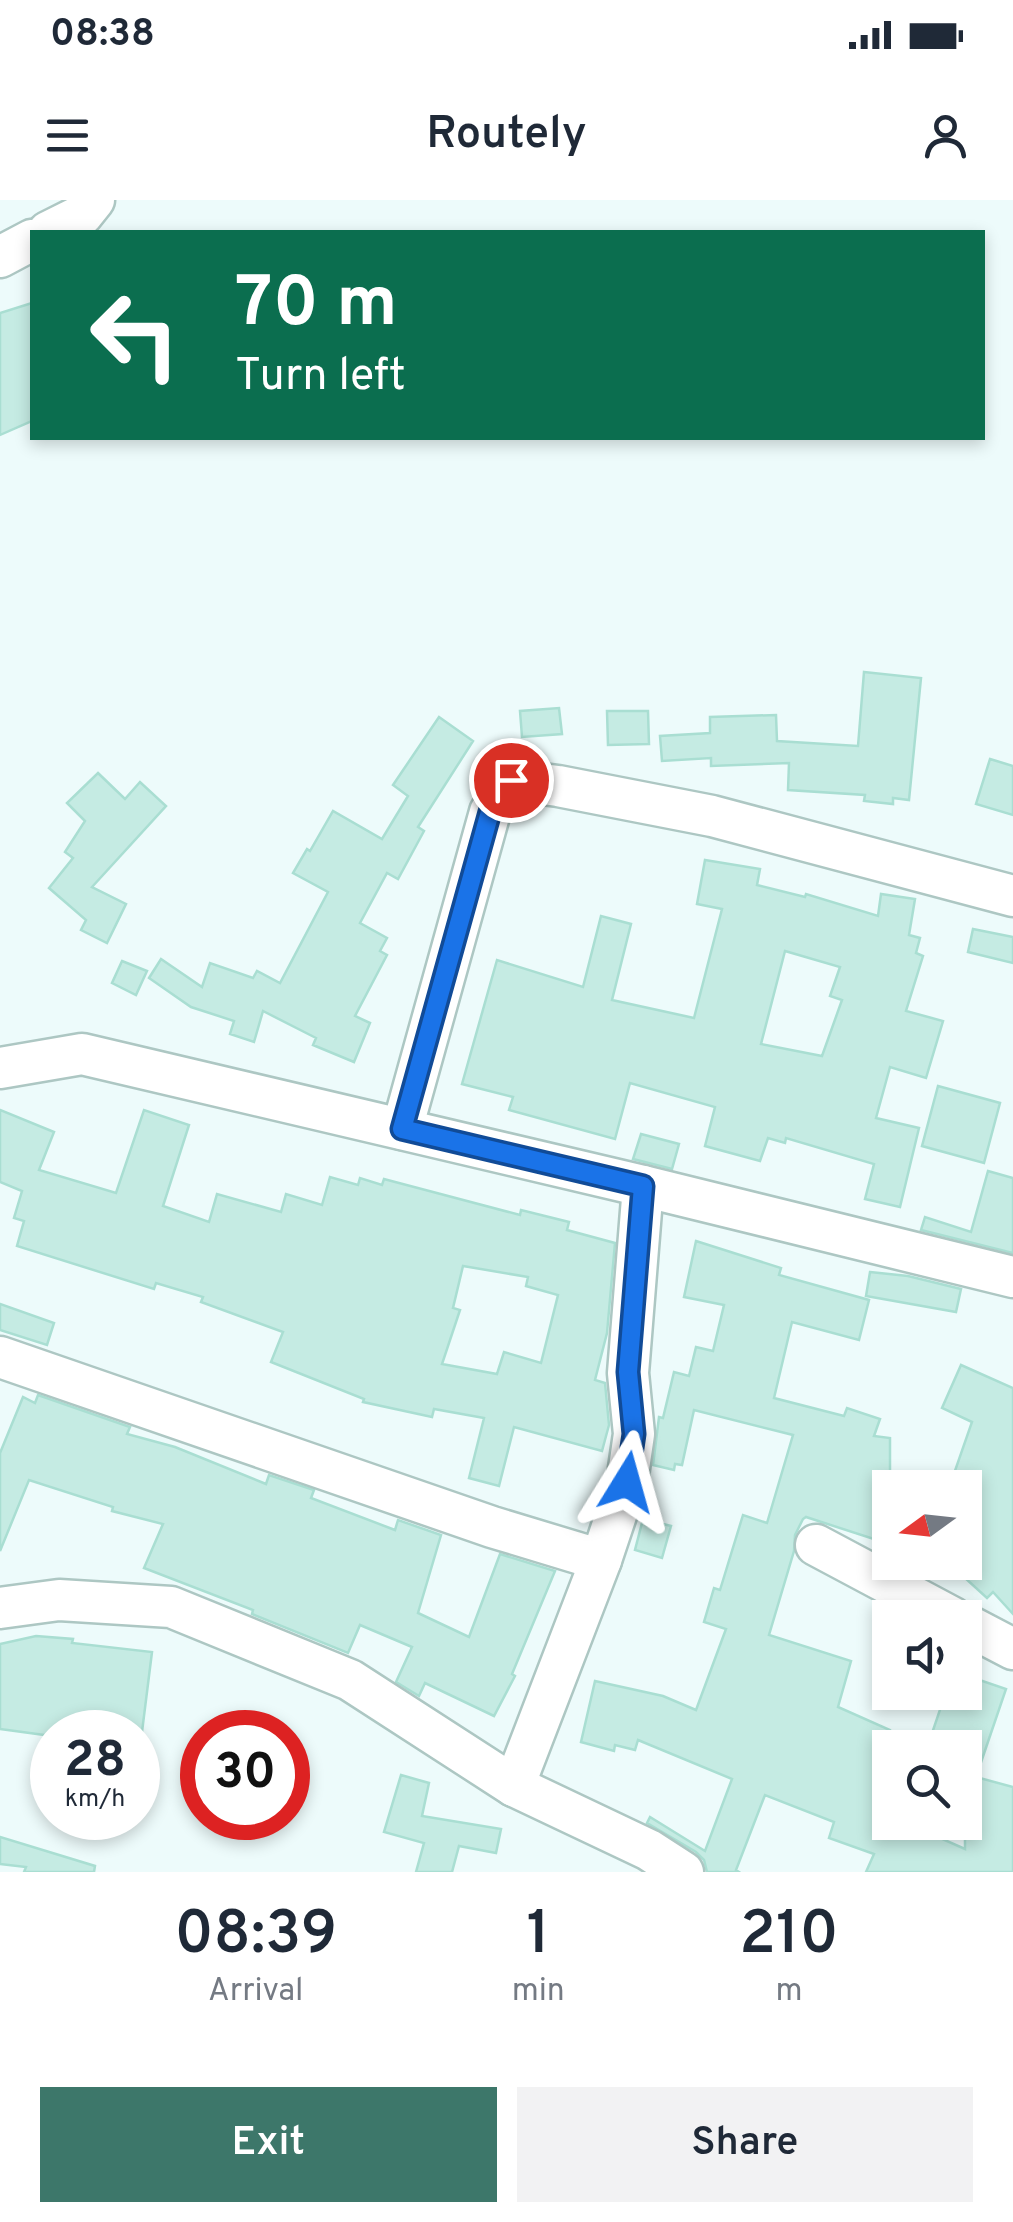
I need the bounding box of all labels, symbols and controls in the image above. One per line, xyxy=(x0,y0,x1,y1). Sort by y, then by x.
text: 08:38 xyxy=(50,11,155,60)
text: Routely xyxy=(426,107,587,164)
icon: menu xyxy=(40,108,95,163)
icon: person xyxy=(918,108,973,163)
text: 70 m xyxy=(235,262,398,351)
icon: left xyxy=(70,270,200,400)
text: Turn left xyxy=(235,349,406,406)
pin xyxy=(469,738,554,823)
icon: arrive xyxy=(484,753,539,808)
position arrow xyxy=(575,1430,679,1534)
north arrow xyxy=(872,1470,982,1580)
map controls xyxy=(872,1470,982,1840)
button: sound xyxy=(872,1600,982,1710)
speed limit sign: 30 xyxy=(180,1710,310,1840)
button: search xyxy=(872,1730,982,1840)
text: 28 xyxy=(64,1731,126,1794)
text: km/h xyxy=(65,1784,125,1816)
text: 08:39 xyxy=(174,1899,337,1975)
text: 1 xyxy=(527,1899,550,1975)
text: 210 xyxy=(739,1899,839,1975)
text: Arrival xyxy=(208,1972,304,2012)
text: min xyxy=(512,1972,565,2012)
text: m xyxy=(775,1972,802,2012)
button: Exit xyxy=(40,2087,497,2202)
button: Share xyxy=(517,2087,973,2202)

